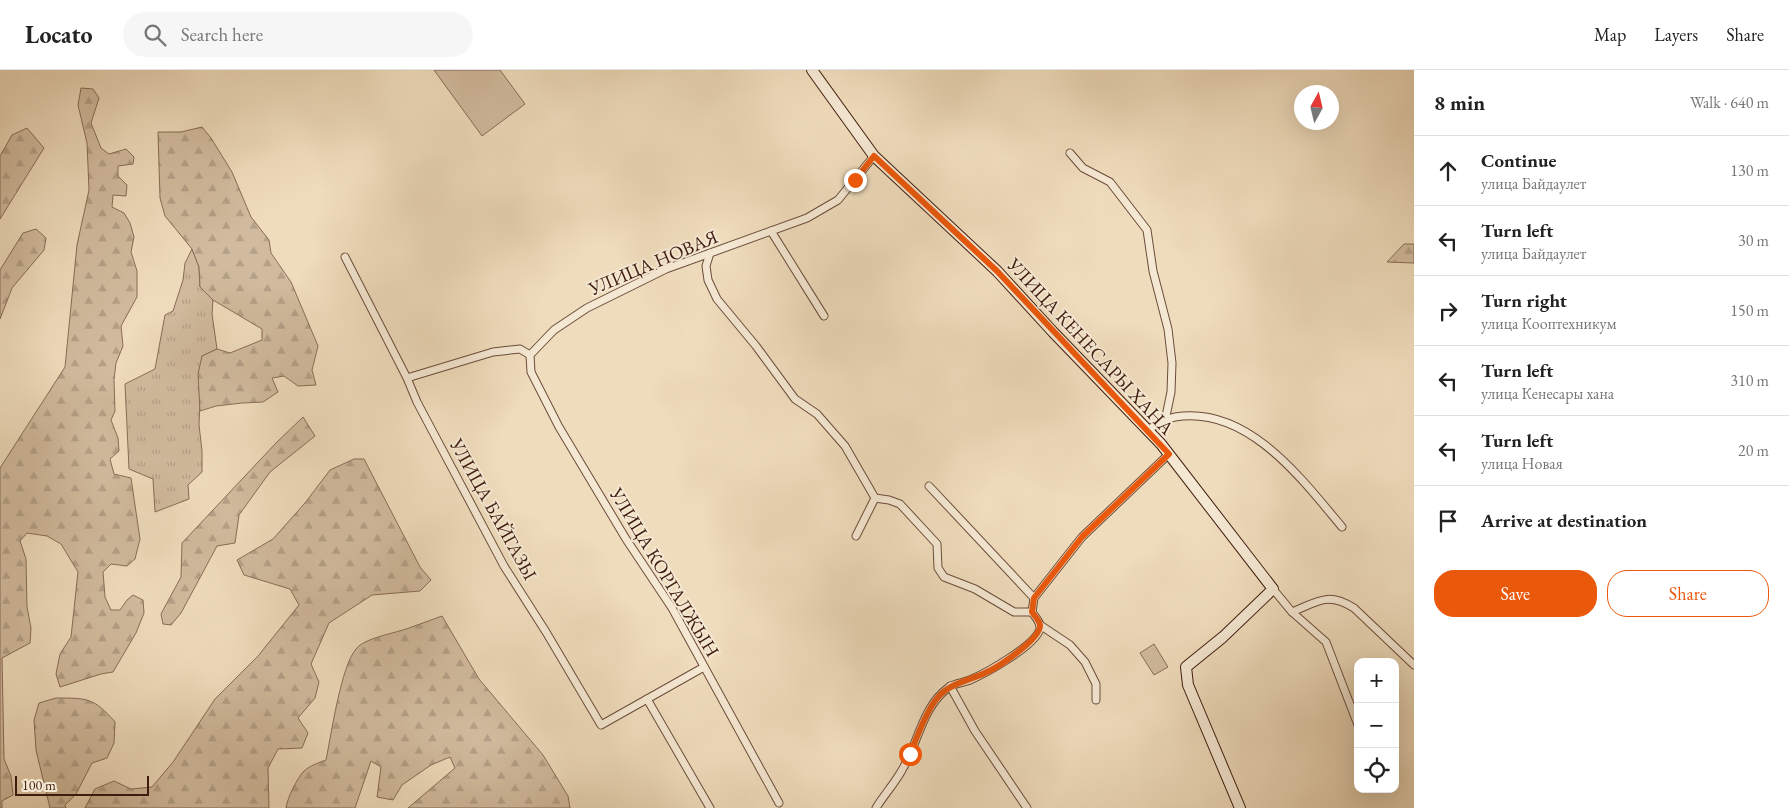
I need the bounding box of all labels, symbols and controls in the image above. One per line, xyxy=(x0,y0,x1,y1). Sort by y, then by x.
search box xyxy=(123,12,473,57)
text: Locato xyxy=(25,19,93,50)
icon: search xyxy=(141,21,169,49)
text: Search here xyxy=(181,22,263,47)
text: Map xyxy=(1594,23,1626,46)
text: Layers xyxy=(1654,23,1698,46)
text: Share xyxy=(1726,23,1764,46)
north arrow xyxy=(1294,85,1339,130)
text: 8 min xyxy=(1434,89,1485,116)
text: Walk · 640 m xyxy=(1690,92,1769,113)
text: Continue xyxy=(1481,148,1556,173)
icon: ahead xyxy=(1434,157,1462,185)
text: 130 m xyxy=(1730,160,1769,181)
route end xyxy=(844,169,867,192)
text: улица Байдаулет xyxy=(1481,173,1586,194)
text: Turn left xyxy=(1481,218,1553,243)
street label: УЛИЦА НОВАЯ xyxy=(584,224,722,301)
icon: left xyxy=(1434,227,1462,255)
text: 30 m xyxy=(1738,230,1769,251)
text: улица Байдаулет xyxy=(1481,243,1586,264)
street label: УЛИЦА КЕНЕСАРЫ ХАНА xyxy=(1001,252,1180,441)
text: Turn right xyxy=(1481,288,1567,313)
icon: right xyxy=(1434,297,1462,325)
text: 150 m xyxy=(1730,300,1769,321)
text: улица Кооптехникум xyxy=(1481,313,1617,334)
text: Turn left xyxy=(1481,358,1553,383)
icon: left xyxy=(1434,367,1462,395)
text: 310 m xyxy=(1730,370,1769,391)
text: улица Кенесары хана xyxy=(1481,383,1614,404)
text: Turn left xyxy=(1481,428,1553,453)
street label: УЛИЦА БАЙГАЗЫ xyxy=(444,433,543,585)
icon: left xyxy=(1434,437,1462,465)
text: 20 m xyxy=(1738,440,1769,461)
text: улица Новая xyxy=(1481,453,1563,474)
street label: УЛИЦА КОРГАЛЖЫН xyxy=(604,482,725,662)
icon: arrive xyxy=(1434,507,1462,535)
text: Arrive at destination xyxy=(1481,508,1647,533)
button: Save xyxy=(1434,570,1597,617)
button: Share xyxy=(1607,570,1769,617)
map controls xyxy=(1354,658,1399,793)
button: + xyxy=(1354,658,1399,703)
button: − xyxy=(1354,703,1399,748)
route start xyxy=(899,743,922,766)
button: locate xyxy=(1354,748,1399,793)
scale bar xyxy=(15,773,149,796)
text: 100 m xyxy=(22,776,56,794)

